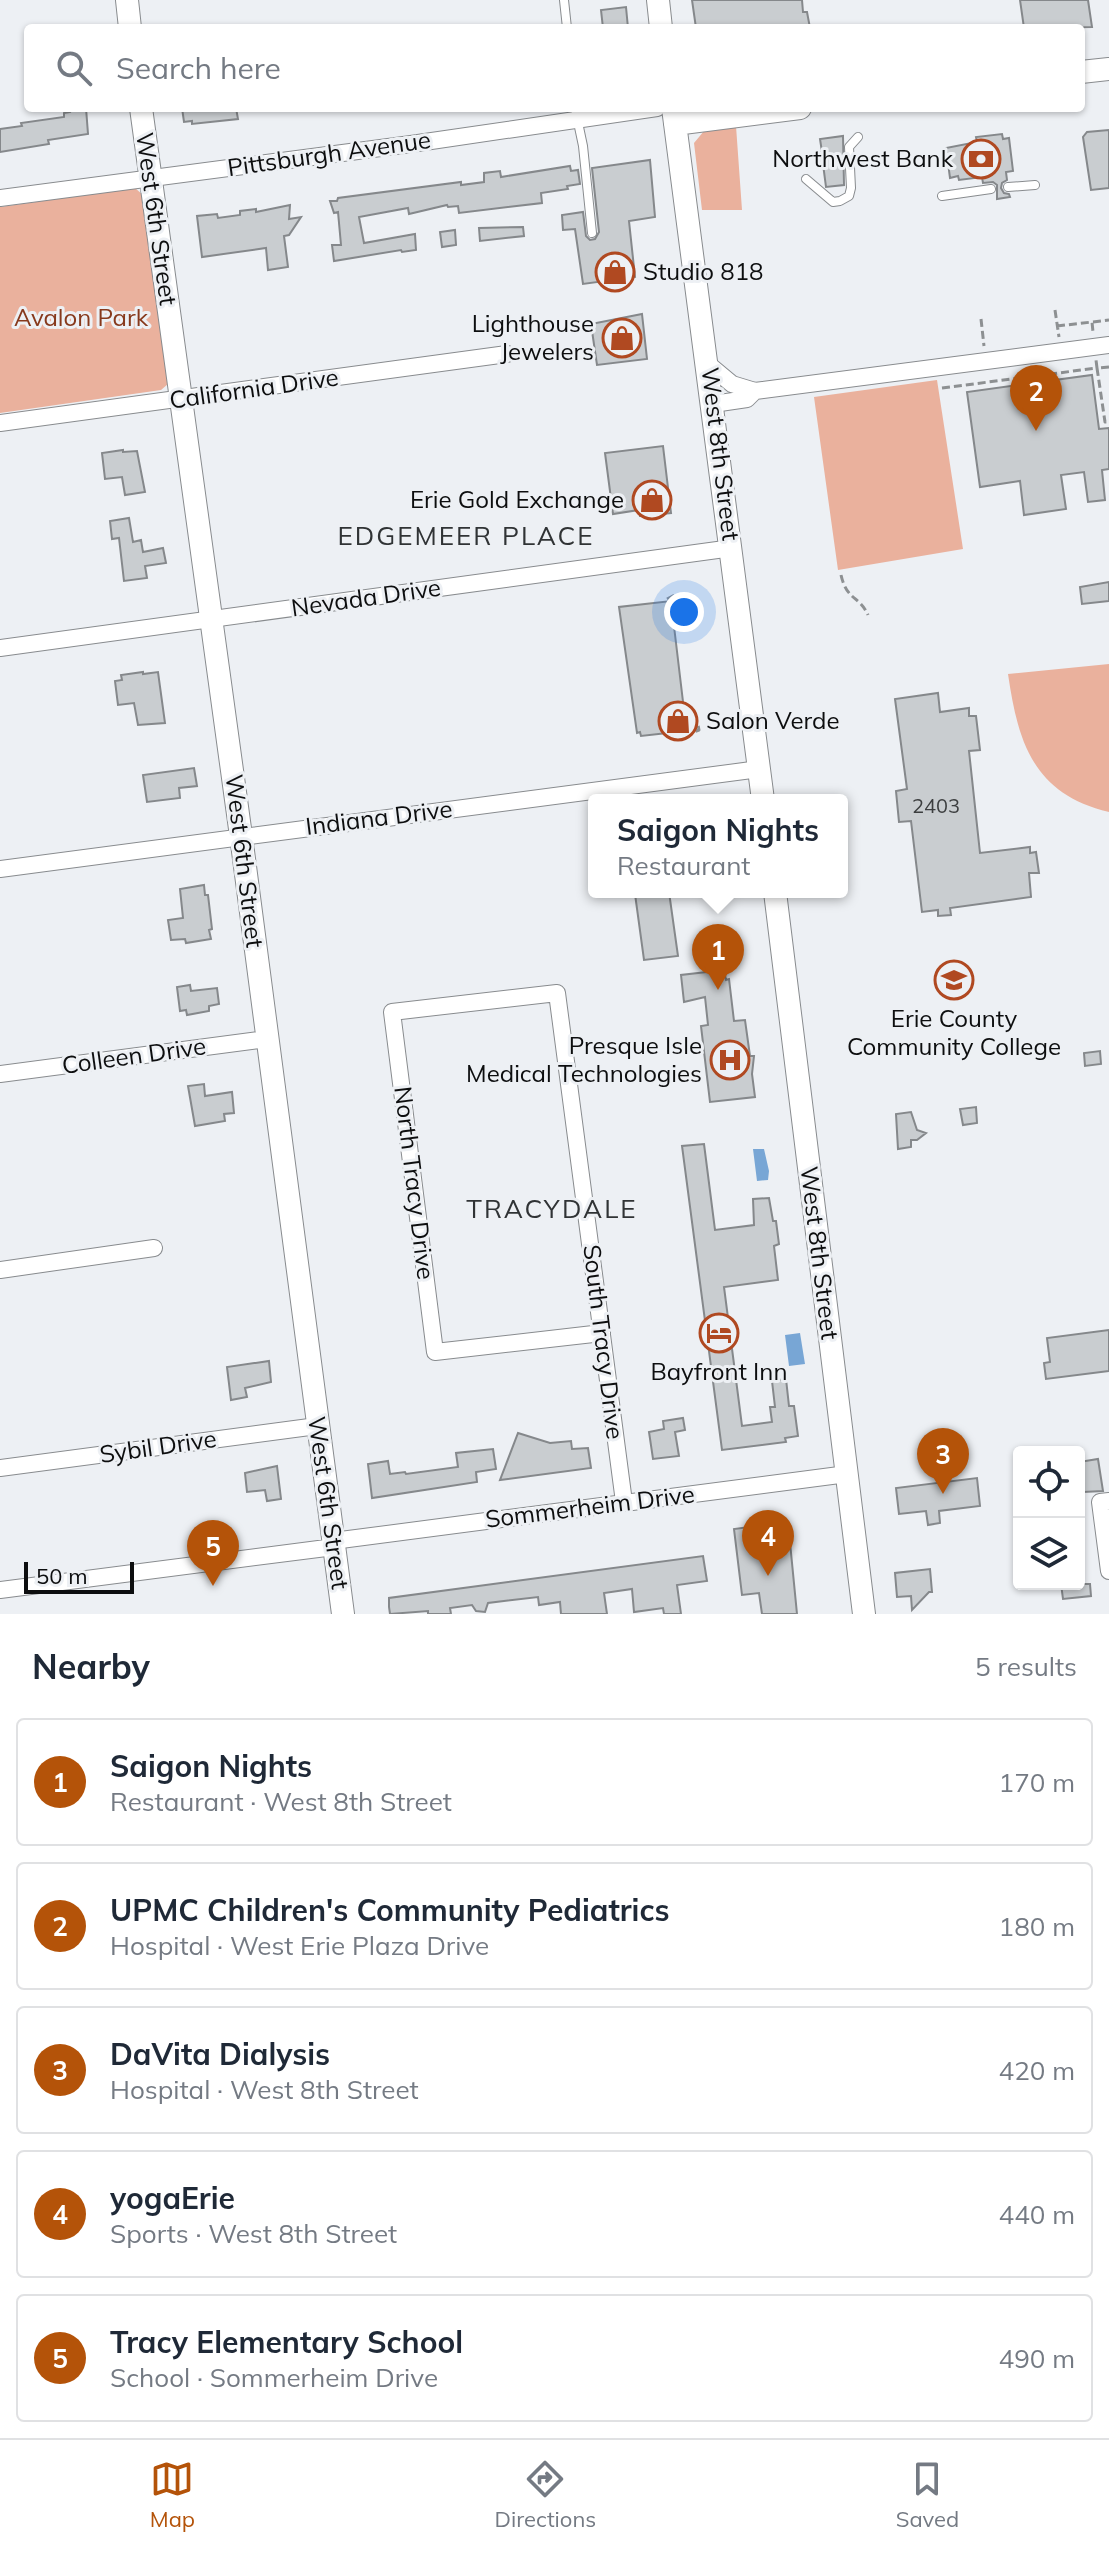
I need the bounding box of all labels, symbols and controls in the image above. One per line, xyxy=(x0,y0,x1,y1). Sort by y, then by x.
search box xyxy=(24,24,1085,112)
icon: search xyxy=(52,46,96,90)
text: Search here xyxy=(116,49,281,87)
street label: Pittsburgh Avenue xyxy=(225,124,432,182)
street label: West 6th Street xyxy=(130,130,184,307)
bank icon: Northwest Bank xyxy=(960,138,1002,180)
place label: Northwest Bank xyxy=(772,143,954,173)
shop icon: Studio 818 xyxy=(594,251,636,293)
place label: Studio 818 xyxy=(643,256,763,286)
park label: Avalon Park xyxy=(14,302,149,332)
place label: Lighthouse Jewelers xyxy=(472,308,594,366)
shop icon: Lighthouse Jewelers xyxy=(601,317,643,359)
street label: California Drive xyxy=(167,361,340,415)
pin: 2 xyxy=(1010,365,1062,431)
street label: West 8th Street xyxy=(695,366,747,542)
shop icon: Erie Gold Exchange xyxy=(631,479,673,521)
place label: Erie Gold Exchange xyxy=(410,484,624,514)
district label: EDGEMEER PLACE xyxy=(337,519,595,552)
street label: Nevada Drive xyxy=(289,572,443,622)
your location xyxy=(664,592,704,632)
shop icon: Salon Verde xyxy=(657,700,699,742)
place label: Salon Verde xyxy=(706,705,840,735)
street label: West 6th Street xyxy=(219,773,271,949)
street label: Indiana Drive xyxy=(304,793,454,841)
house number: 2403 xyxy=(912,793,960,818)
popup xyxy=(588,794,848,898)
text: Saigon Nights xyxy=(617,811,819,849)
text: Restaurant xyxy=(617,849,750,882)
pin: 1 xyxy=(692,924,744,990)
school or university icon: Erie County Community College xyxy=(933,959,975,1001)
place label: Erie County Community College xyxy=(847,1003,1061,1061)
street label: Colleen Drive xyxy=(60,1030,208,1080)
place label: Presque Isle Medical Technologies xyxy=(466,1030,702,1088)
hospital icon: Presque Isle Medical Technologies xyxy=(709,1039,751,1081)
street label: North Tracy Drive xyxy=(388,1085,442,1281)
street label: West 8th Street xyxy=(794,1165,846,1341)
district label: TRACYDALE xyxy=(466,1192,638,1225)
street label: South Tracy Drive xyxy=(577,1243,631,1441)
hotel icon: Bayfront Inn xyxy=(698,1312,740,1354)
place label: Bayfront Inn xyxy=(651,1356,787,1386)
street label: West 6th Street xyxy=(302,1414,356,1591)
street label: Sybil Drive xyxy=(98,1423,218,1469)
pin: 3 xyxy=(917,1428,969,1494)
map controls xyxy=(1013,1446,1085,1590)
button: locate xyxy=(1013,1446,1085,1518)
street label: Sommerheim Drive xyxy=(483,1478,696,1534)
pin: 4 xyxy=(742,1510,794,1576)
button: layers xyxy=(1013,1518,1085,1590)
pin: 5 xyxy=(187,1520,239,1586)
scale bar xyxy=(24,1558,134,1594)
text: 50 m xyxy=(36,1562,87,1590)
text: Nearby xyxy=(32,1645,150,1688)
text: 5 results xyxy=(975,1650,1077,1683)
text: Saigon Nights xyxy=(110,1747,312,1785)
text: 1 xyxy=(52,1766,68,1799)
text: 170 m xyxy=(999,1766,1075,1799)
text: Restaurant · West 8th Street xyxy=(110,1785,452,1818)
text: UPMC Children's Community Pediatrics xyxy=(110,1891,670,1929)
text: 2 xyxy=(52,1910,68,1943)
text: 180 m xyxy=(999,1910,1075,1943)
text: Hospital · West Erie Plaza Drive xyxy=(110,1929,489,1962)
text: DaVita Dialysis xyxy=(110,2035,330,2073)
text: 3 xyxy=(52,2054,68,2087)
text: 420 m xyxy=(999,2054,1075,2087)
text: Hospital · West 8th Street xyxy=(110,2073,419,2106)
text: yogaErie xyxy=(110,2179,235,2217)
text: 4 xyxy=(52,2198,68,2231)
text: 440 m xyxy=(999,2198,1075,2231)
text: Sports · West 8th Street xyxy=(110,2217,397,2250)
text: Tracy Elementary School xyxy=(110,2323,463,2361)
text: 5 xyxy=(52,2342,68,2375)
text: 490 m xyxy=(999,2342,1075,2375)
text: School · Sommerheim Drive xyxy=(110,2361,438,2394)
tab: Map xyxy=(150,2457,195,2533)
tab: Directions xyxy=(495,2457,596,2533)
tab: Saved xyxy=(896,2457,959,2533)

